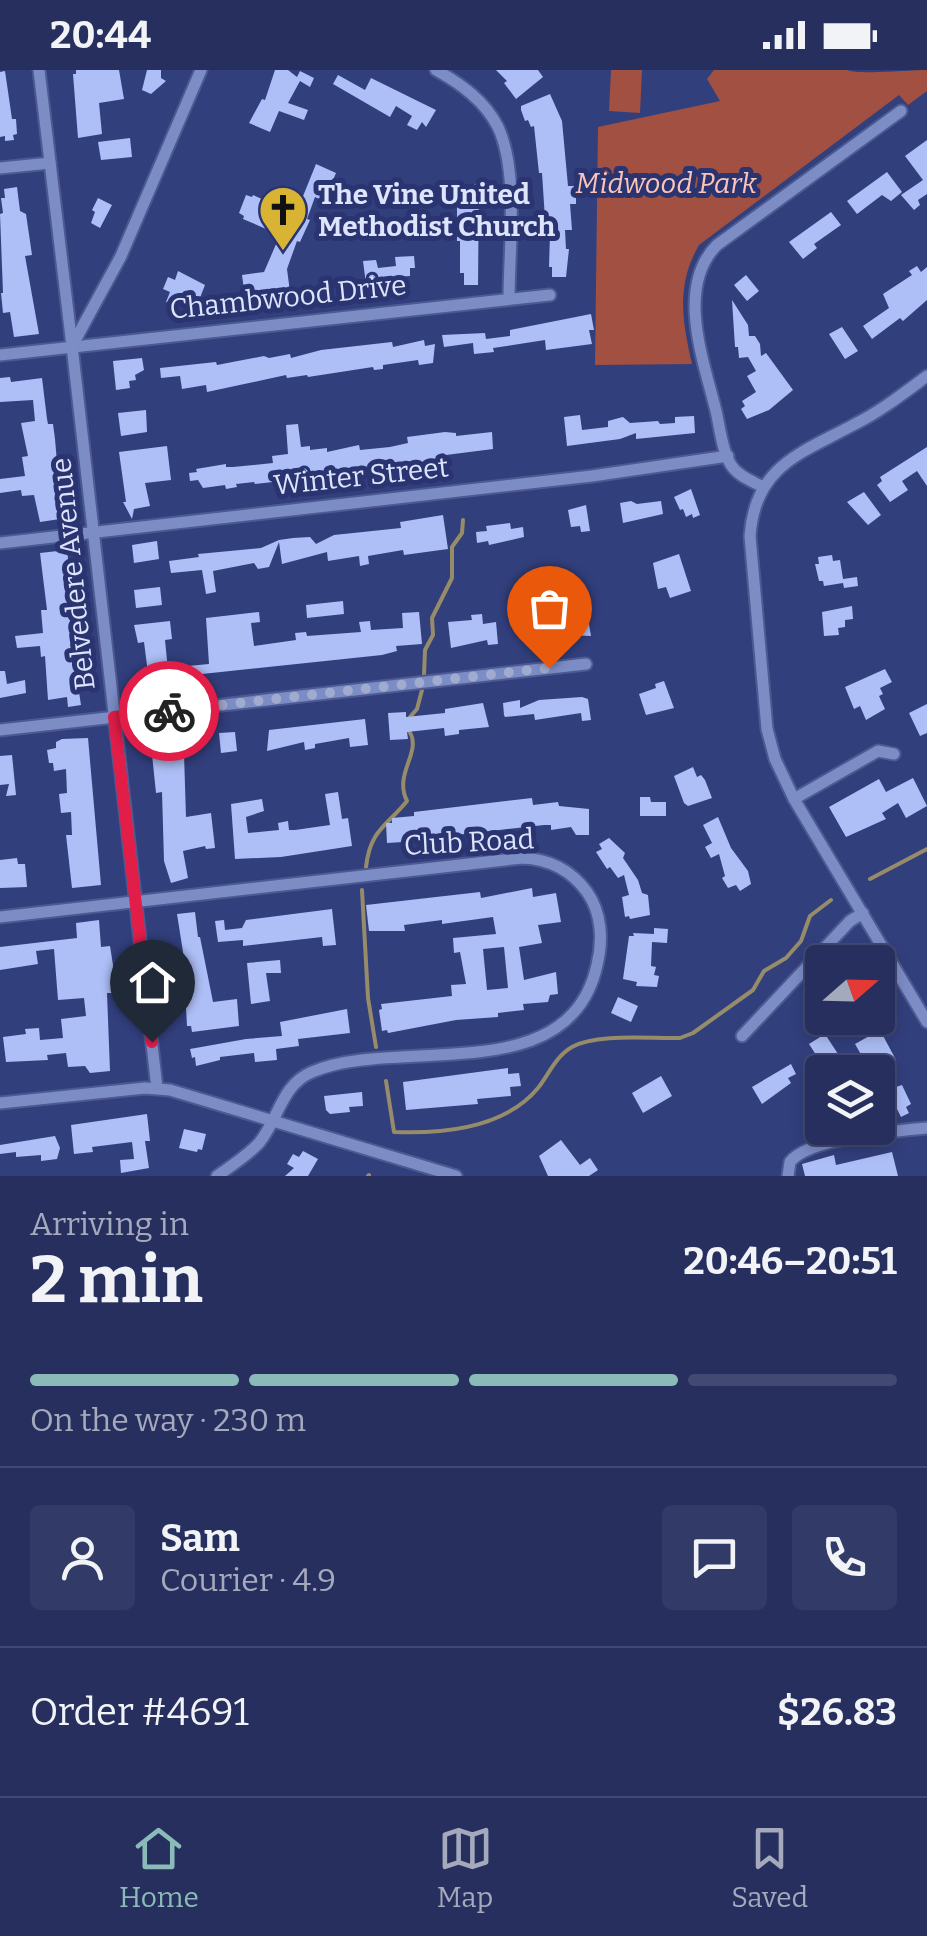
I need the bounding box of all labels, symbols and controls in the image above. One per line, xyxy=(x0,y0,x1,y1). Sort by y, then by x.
text: 20:44 xyxy=(50,12,151,58)
park label: Midwood Park xyxy=(575,167,757,200)
place label: The Vine United Methodist Church xyxy=(318,178,556,243)
church icon: The Vine United Methodist Church xyxy=(257,184,309,252)
street label: Chambwood Drive xyxy=(168,268,408,326)
street label: Winter Street xyxy=(272,450,450,502)
street label: Belvedere Avenue xyxy=(44,456,102,692)
pin xyxy=(507,566,592,669)
icon: bag xyxy=(522,581,577,636)
courier xyxy=(119,661,219,761)
icon: bike xyxy=(142,684,197,739)
street label: Club Road xyxy=(403,822,535,862)
pin xyxy=(110,940,195,1043)
north arrow xyxy=(805,945,895,1035)
map controls xyxy=(805,945,895,1145)
icon: home xyxy=(125,955,180,1010)
button: layers xyxy=(805,1055,895,1145)
text: Arriving in xyxy=(30,1205,189,1243)
text: 20:46–20:51 xyxy=(683,1238,897,1284)
text: 2 min xyxy=(30,1241,203,1319)
text: On the way · 230 m xyxy=(30,1401,306,1439)
button: person xyxy=(30,1505,135,1610)
button: chat xyxy=(662,1505,767,1610)
button: phone xyxy=(792,1505,897,1610)
text: Sam xyxy=(160,1515,240,1561)
text: Courier · 4.9 xyxy=(160,1561,336,1599)
text: Order #4691 xyxy=(30,1689,249,1735)
text: $26.83 xyxy=(777,1689,897,1735)
tab: Home xyxy=(119,1821,199,1914)
tab: Map xyxy=(437,1821,493,1914)
tab: Saved xyxy=(731,1821,808,1914)

